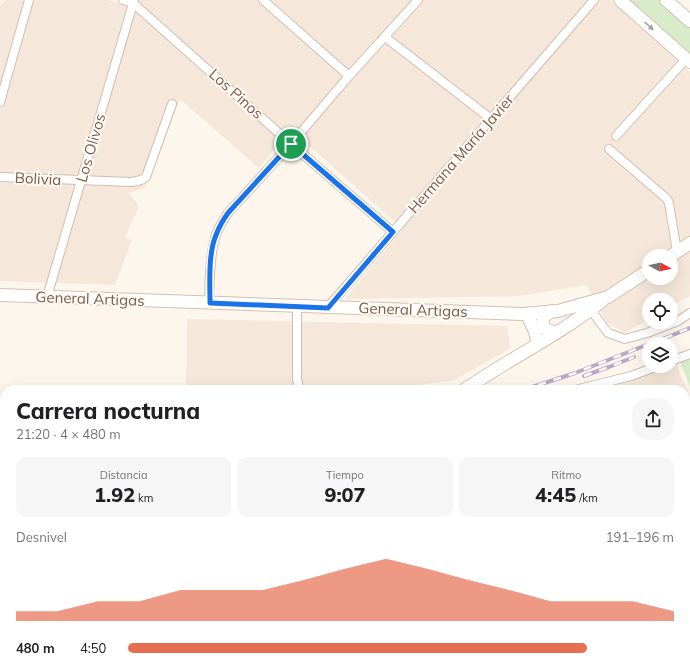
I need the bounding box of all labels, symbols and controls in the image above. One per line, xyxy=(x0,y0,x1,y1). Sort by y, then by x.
one-way arrow xyxy=(645,21,654,30)
street label: Los Pinos xyxy=(205,64,267,123)
street label: Hermana María Javier xyxy=(404,90,518,217)
street label: Los Olivos xyxy=(72,111,109,184)
pin xyxy=(274,127,308,161)
icon: arrive xyxy=(280,133,302,155)
street label: Bolivia xyxy=(14,168,62,189)
north arrow xyxy=(642,249,678,285)
map controls xyxy=(642,249,678,373)
street label: General Artigas xyxy=(35,287,145,310)
button: locate xyxy=(642,293,678,329)
street label: General Artigas xyxy=(358,298,468,321)
button: layers xyxy=(642,337,678,373)
text: Carrera nocturna xyxy=(16,397,200,425)
button: share xyxy=(632,398,674,440)
text: 21:20 · 4 × 480 m xyxy=(16,426,121,442)
text: Distancia xyxy=(100,468,148,482)
text: Tiempo xyxy=(326,468,364,482)
text: Ritmo xyxy=(551,468,581,482)
text: 1.92 xyxy=(94,482,135,507)
text: 9:07 xyxy=(324,482,366,507)
text: 4:45 xyxy=(535,482,576,507)
text: km xyxy=(135,491,153,505)
text: /km xyxy=(576,491,598,505)
text: Desnivel xyxy=(16,529,67,545)
text: 191–196 m xyxy=(606,529,674,545)
text: 480 m xyxy=(16,640,55,656)
text: 4:50 xyxy=(80,640,106,656)

